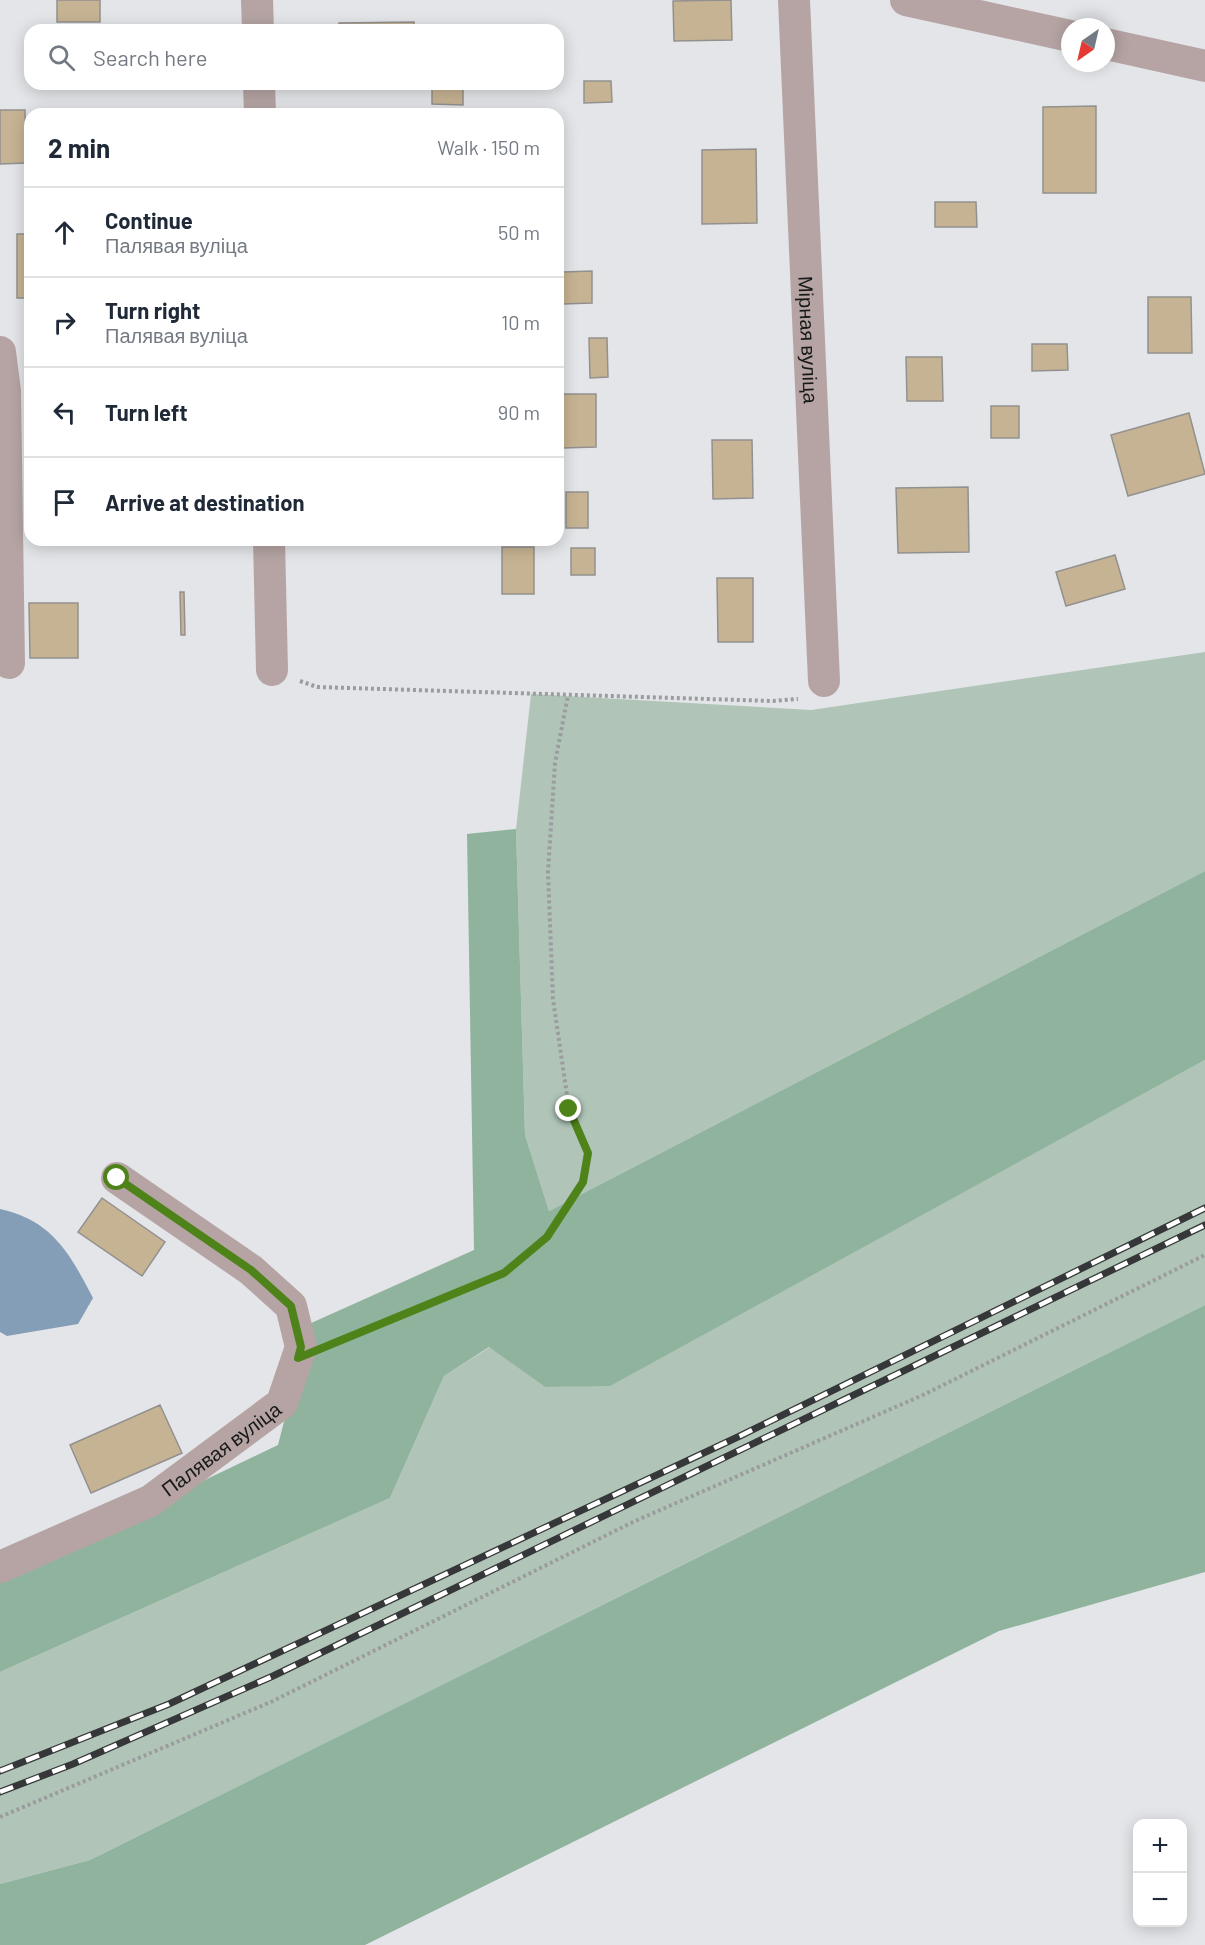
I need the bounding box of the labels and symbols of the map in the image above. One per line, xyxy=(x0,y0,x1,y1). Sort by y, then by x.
north arrow xyxy=(1061,18,1115,72)
street label: Мірная вуліца xyxy=(794,275,824,405)
route end xyxy=(555,1095,581,1121)
route start xyxy=(103,1164,129,1190)
street label: Палявая вуліца xyxy=(156,1396,286,1501)

